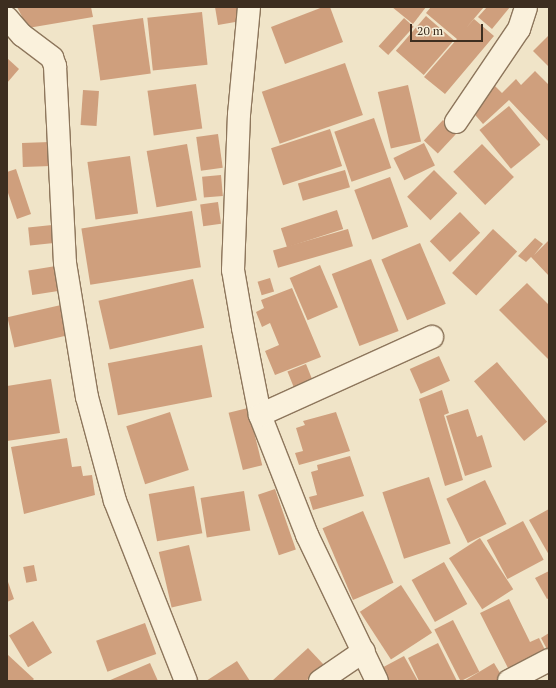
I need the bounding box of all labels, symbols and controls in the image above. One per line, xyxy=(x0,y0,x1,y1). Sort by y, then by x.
scale bar xyxy=(412,16,485,42)
text: 20 m xyxy=(417,23,443,38)

